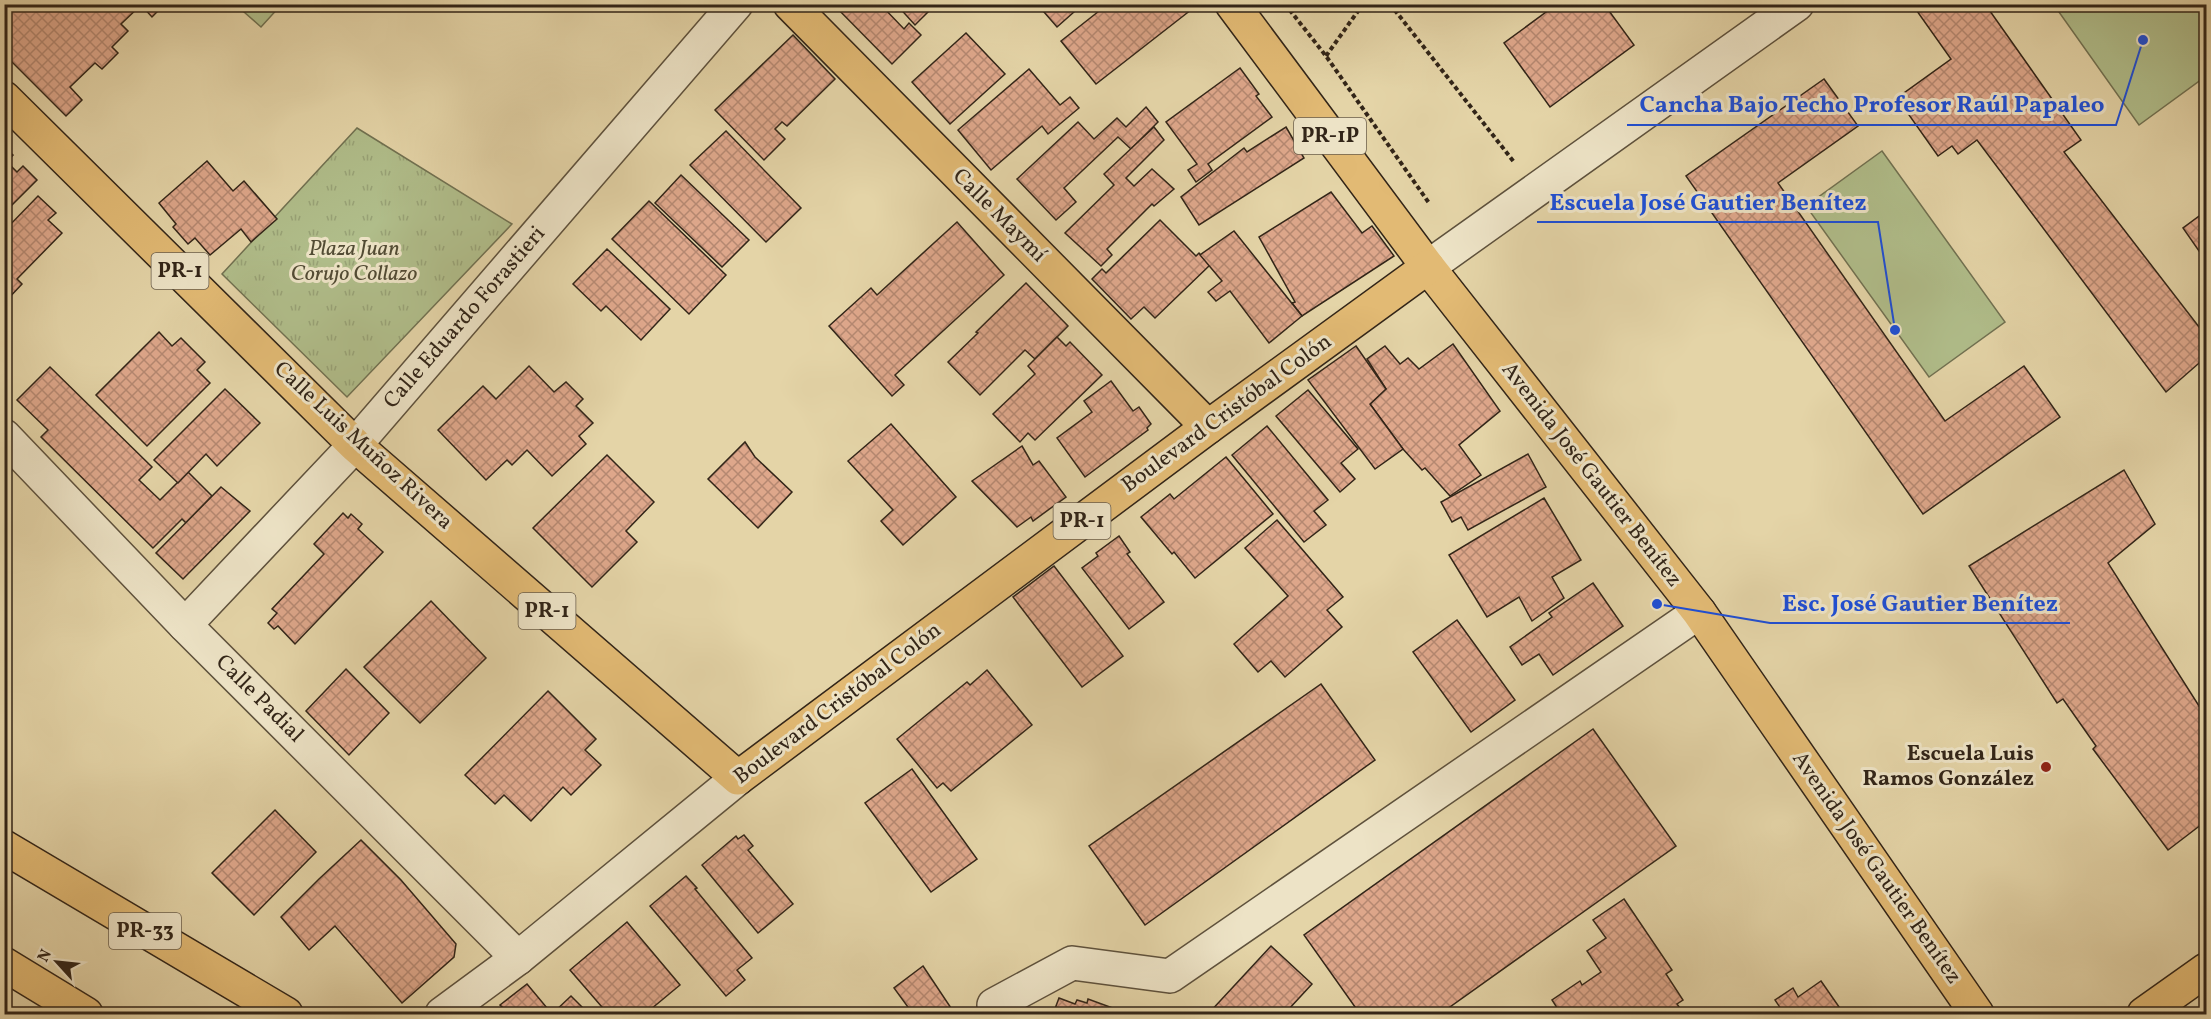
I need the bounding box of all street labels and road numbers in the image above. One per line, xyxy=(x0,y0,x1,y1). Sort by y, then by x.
road number: PR-1P xyxy=(1294,118,1366,154)
street label: Calle Maymí xyxy=(945,162,1053,270)
street label: Calle Eduardo Forastieri xyxy=(377,220,553,416)
road number: PR-1 xyxy=(152,253,208,289)
street label: Boulevard Cristóbal Colón xyxy=(1116,327,1338,501)
street label: Calle Luis Muñoz Rivera xyxy=(267,355,459,537)
street label: Avenida José Gautier Benítez xyxy=(1493,356,1689,594)
road number: PR-1 xyxy=(1054,503,1110,539)
road number: PR-1 xyxy=(518,593,576,629)
street label: Boulevard Cristóbal Colón xyxy=(728,615,948,793)
street label: Calle Padial xyxy=(208,648,310,750)
street label: Avenida José Gautier Benítez xyxy=(1784,745,1968,991)
road number: PR-33 xyxy=(109,913,181,949)

